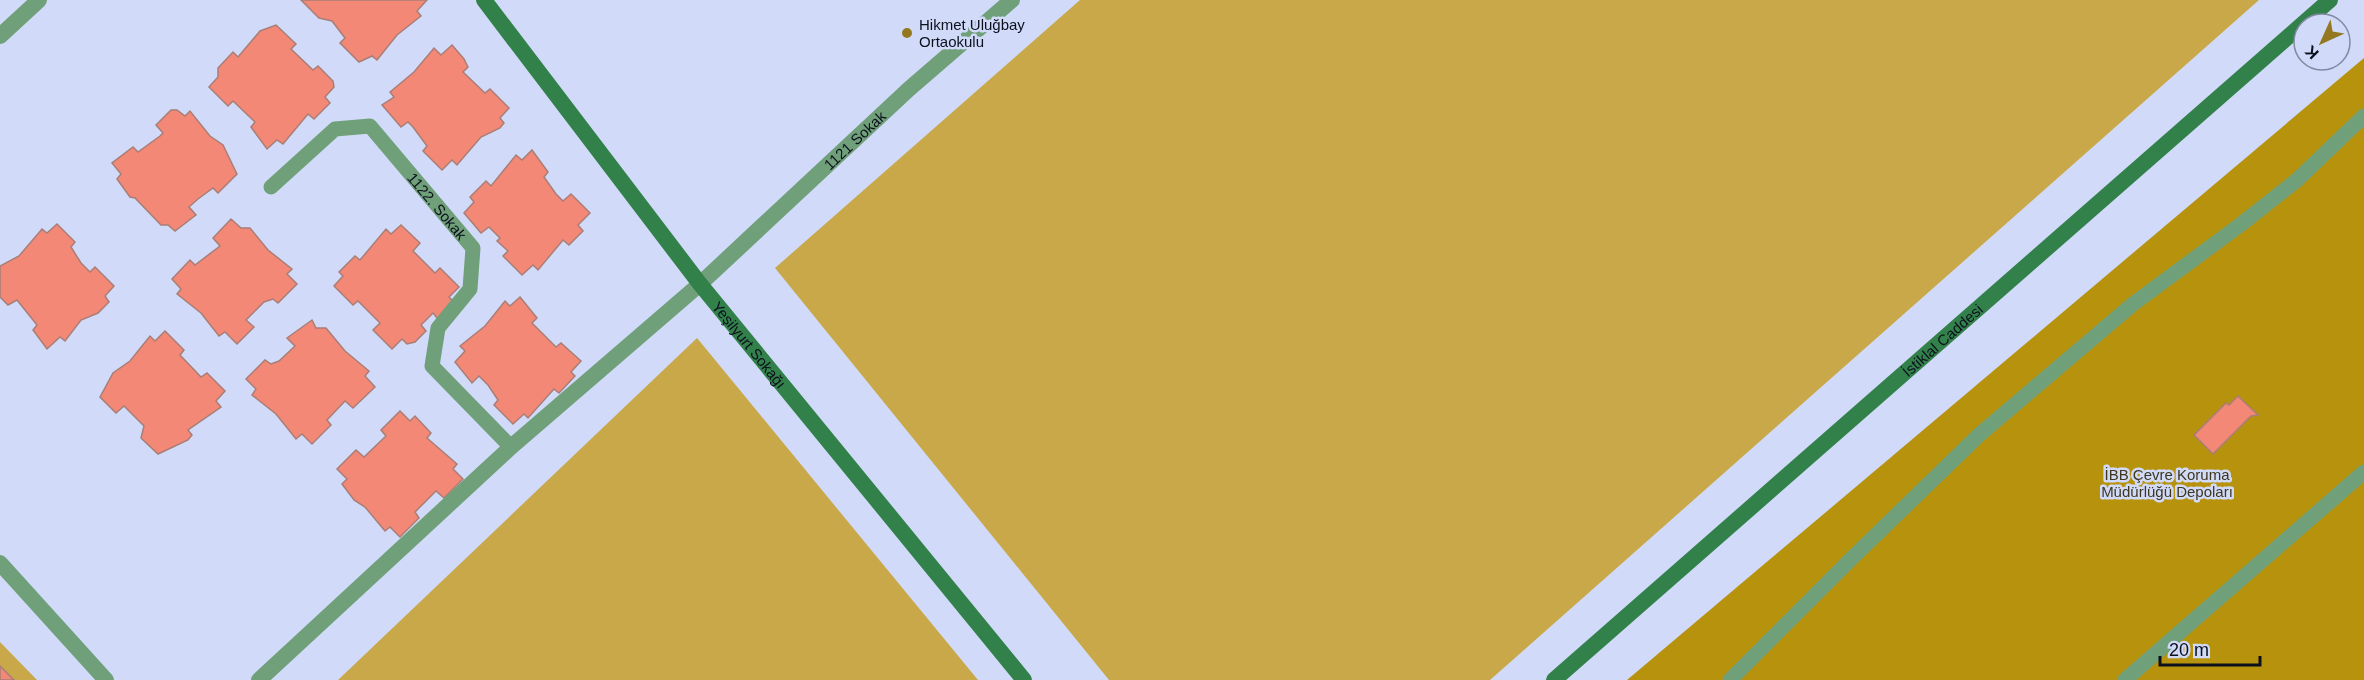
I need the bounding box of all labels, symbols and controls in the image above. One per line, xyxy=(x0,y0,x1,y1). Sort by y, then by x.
north arrow xyxy=(2292,12,2352,72)
place label: Hikmet Uluğbay Ortaokulu xyxy=(919,16,1025,50)
marker: Hikmet Uluğbay Ortaokulu xyxy=(900,26,914,40)
text: K xyxy=(2301,42,2322,62)
street label: 1121 Sokak xyxy=(820,107,889,173)
street label: 1122. Sokak xyxy=(404,169,471,243)
street label: Yeşilyurt Sokağı xyxy=(709,298,790,391)
street label: İstiklal Caddesi xyxy=(1899,300,1986,380)
park label: İBB Çevre Koruma Müdürlüğü Depoları xyxy=(2101,466,2233,500)
scale bar xyxy=(2160,629,2260,667)
text: 20 m xyxy=(2169,640,2209,660)

